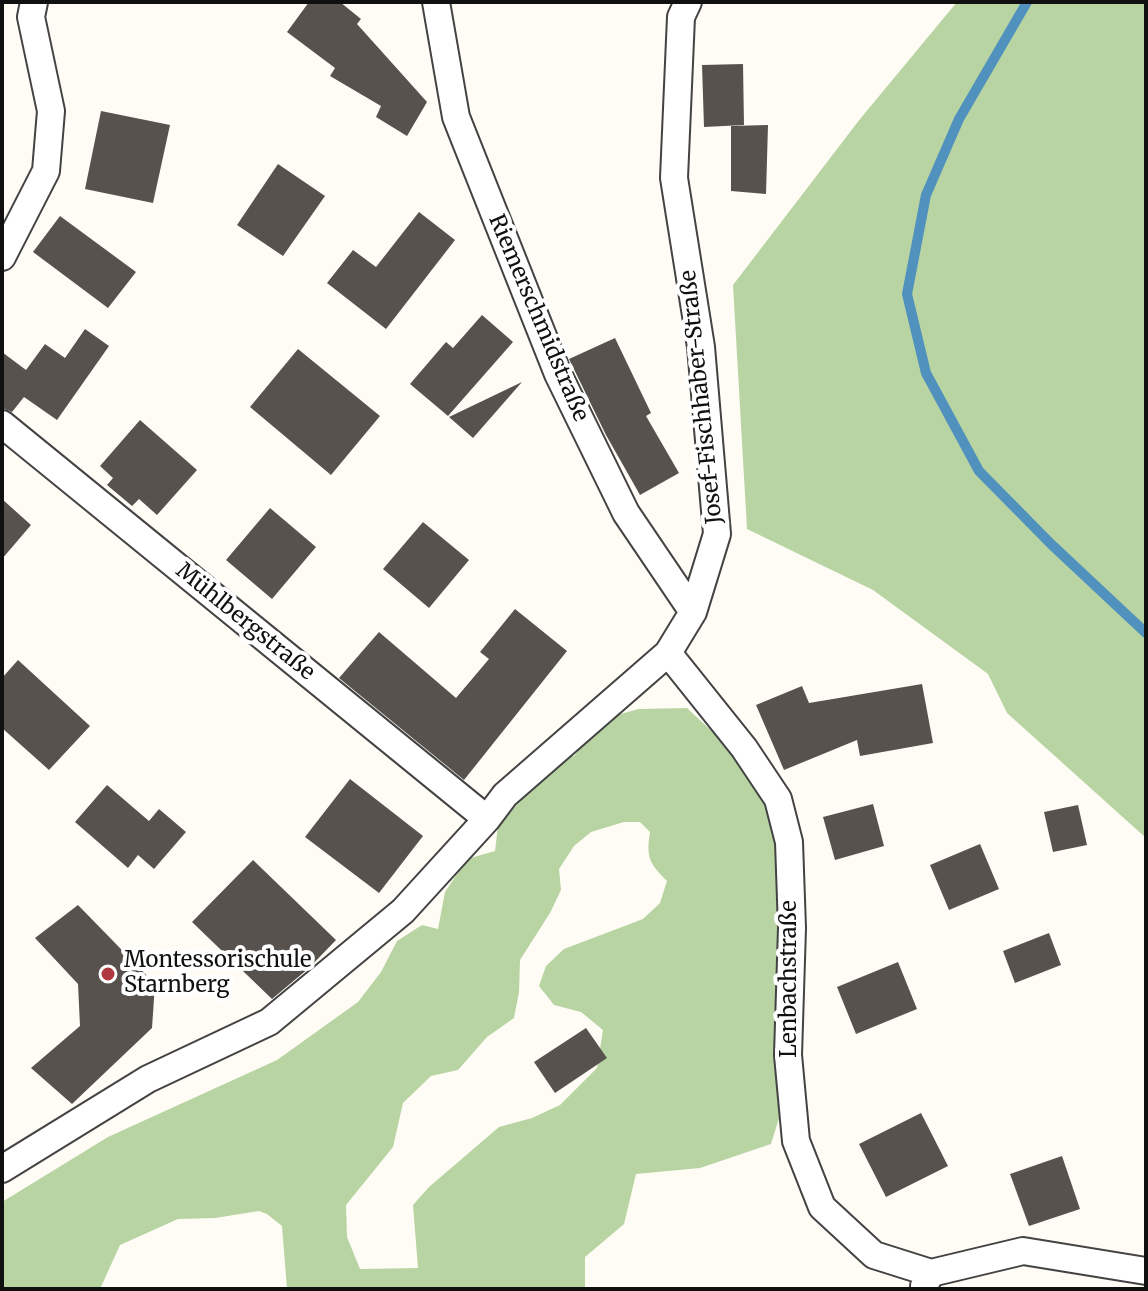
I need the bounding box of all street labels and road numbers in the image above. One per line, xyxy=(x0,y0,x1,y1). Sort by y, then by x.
street label: Riemerschmidstraße xyxy=(482,211,594,425)
street label: Josef-Fischhaber-Straße xyxy=(676,269,728,525)
street label: Mühlbergstraße xyxy=(170,558,320,686)
street label: Lenbachstraße xyxy=(777,900,803,1058)

